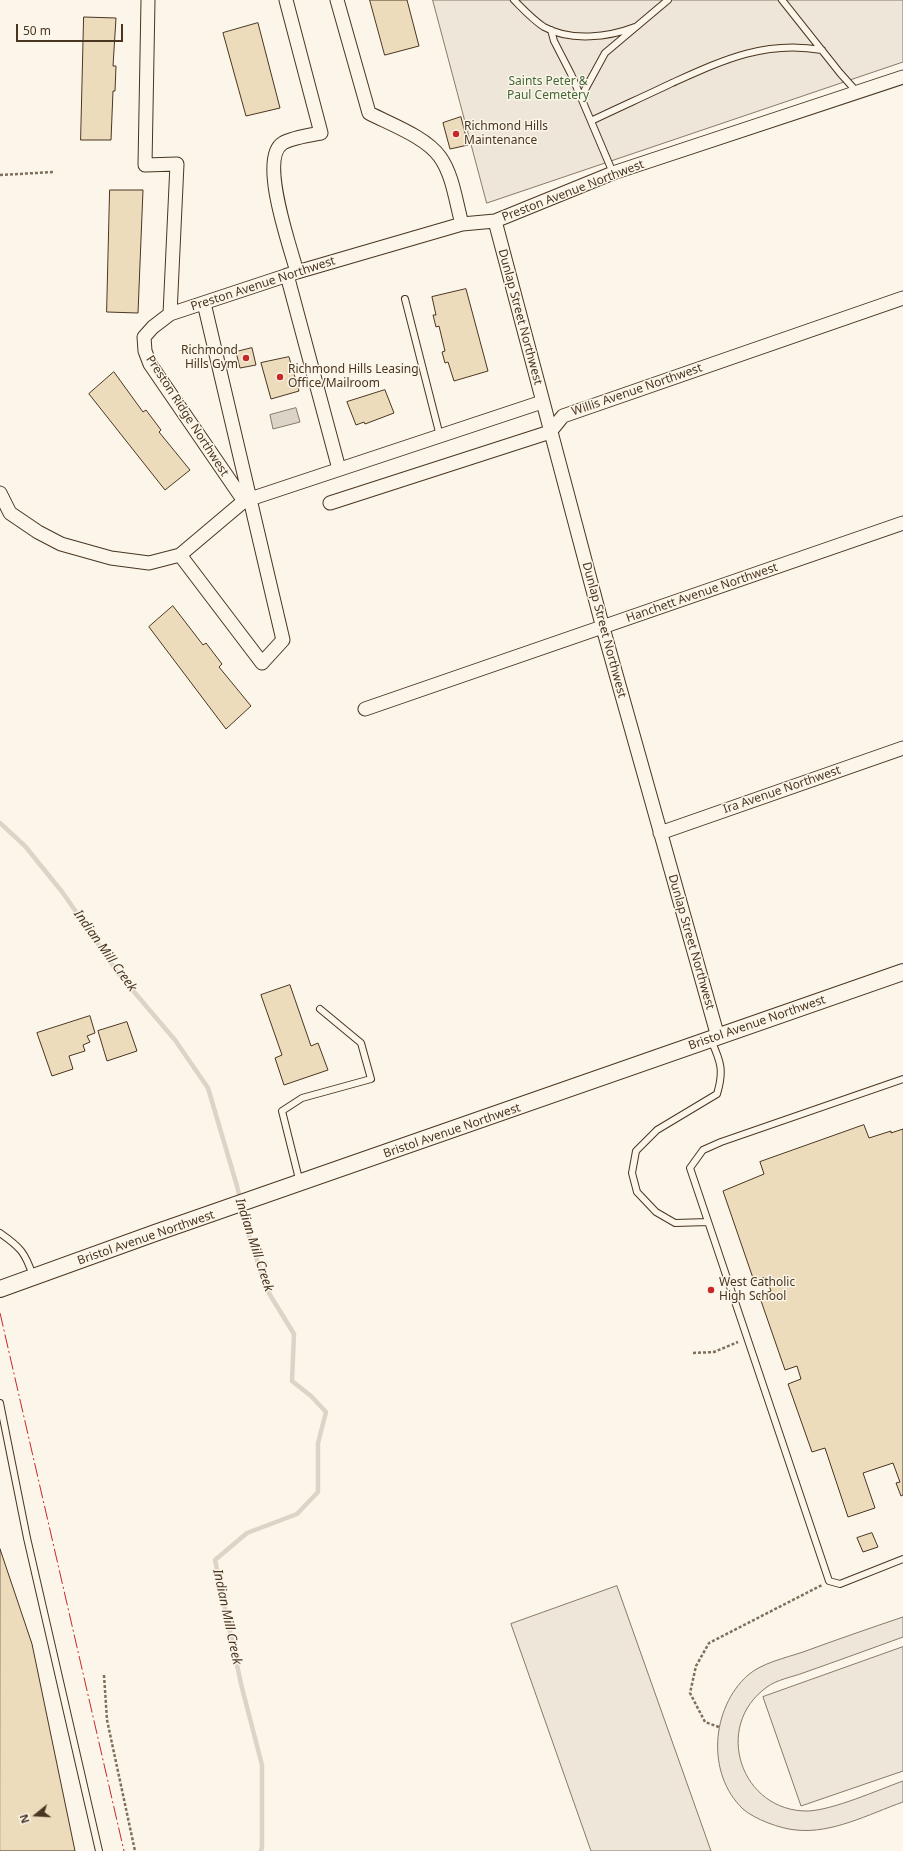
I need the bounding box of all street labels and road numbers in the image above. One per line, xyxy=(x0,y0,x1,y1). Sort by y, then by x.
street label: Preston Avenue Northwest xyxy=(500,157,646,225)
street label: Dunlap Street Northwest xyxy=(495,248,545,386)
street label: Preston Avenue Northwest xyxy=(189,254,337,314)
street label: Preston Ridge Northwest xyxy=(143,353,231,479)
street label: Willis Avenue Northwest xyxy=(570,361,704,419)
street label: Hanchett Avenue Northwest xyxy=(624,560,780,626)
street label: Dunlap Street Northwest xyxy=(579,561,629,699)
street label: Ira Avenue Northwest xyxy=(721,763,843,817)
street label: Dunlap Street Northwest xyxy=(665,873,717,1011)
street label: Bristol Avenue Northwest xyxy=(687,993,827,1053)
street label: Bristol Avenue Northwest xyxy=(382,1101,522,1161)
street label: Bristol Avenue Northwest xyxy=(76,1208,216,1268)

